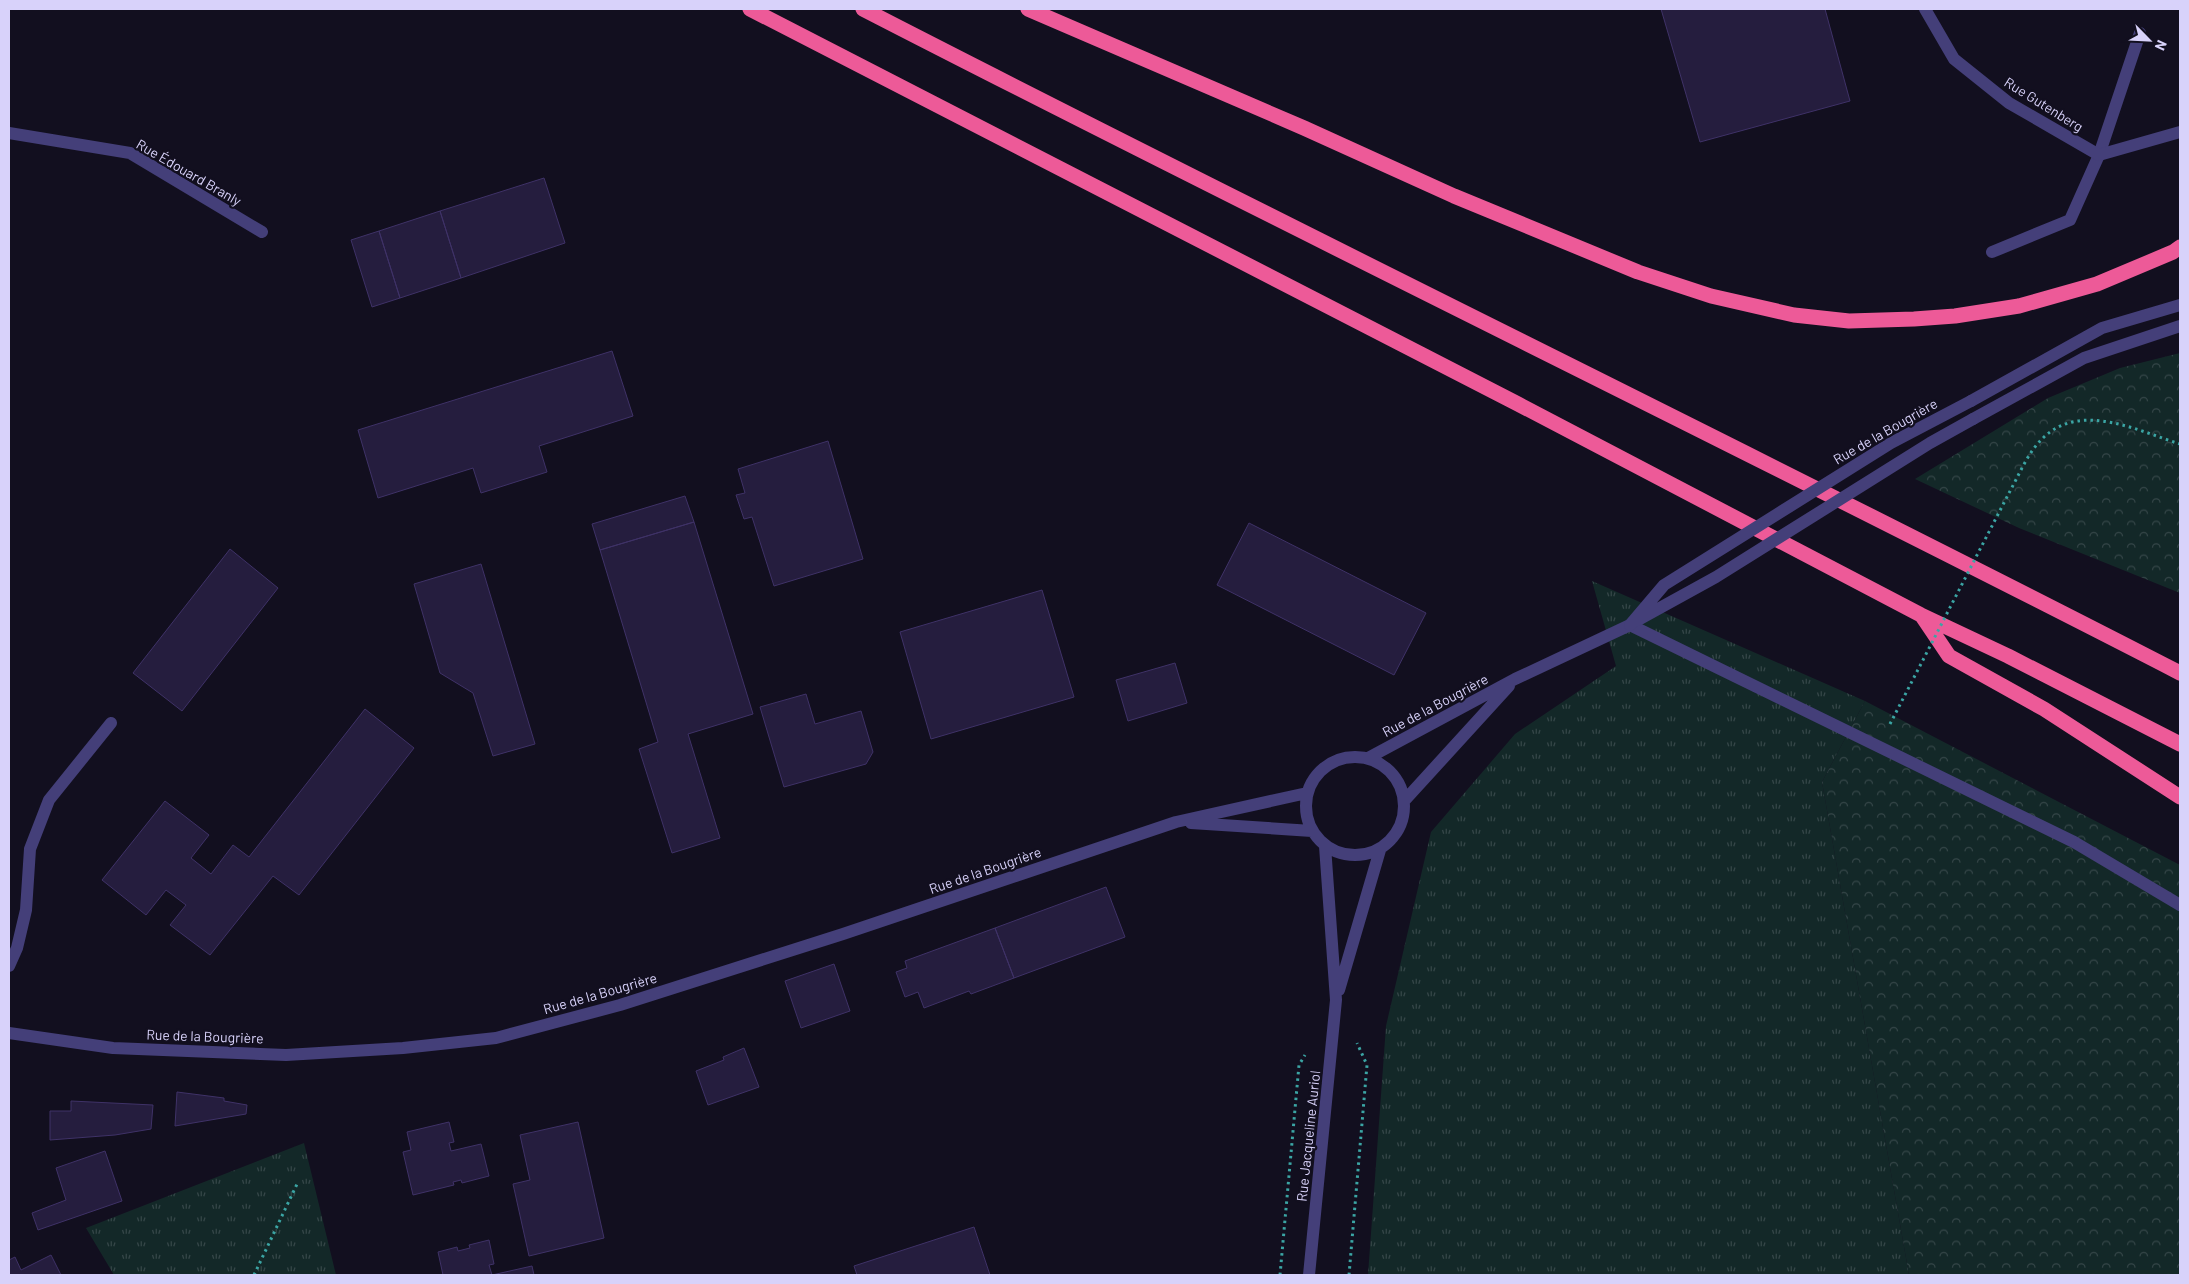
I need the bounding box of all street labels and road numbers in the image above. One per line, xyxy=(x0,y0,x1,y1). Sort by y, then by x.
street label: Rue Gutenberg xyxy=(2001,73,2087,135)
street label: Rue Édouard Branly xyxy=(133,135,245,209)
street label: Rue de la Bougrière xyxy=(1830,394,1940,468)
street label: Rue de la Bougrière xyxy=(1379,670,1491,740)
street label: Rue de la Bougrière xyxy=(927,843,1043,897)
street label: Rue de la Bougrière xyxy=(541,969,659,1017)
street label: Rue de la Bougrière xyxy=(146,1025,264,1047)
street label: Rue Jacqueline Auriol xyxy=(1293,1070,1323,1202)

